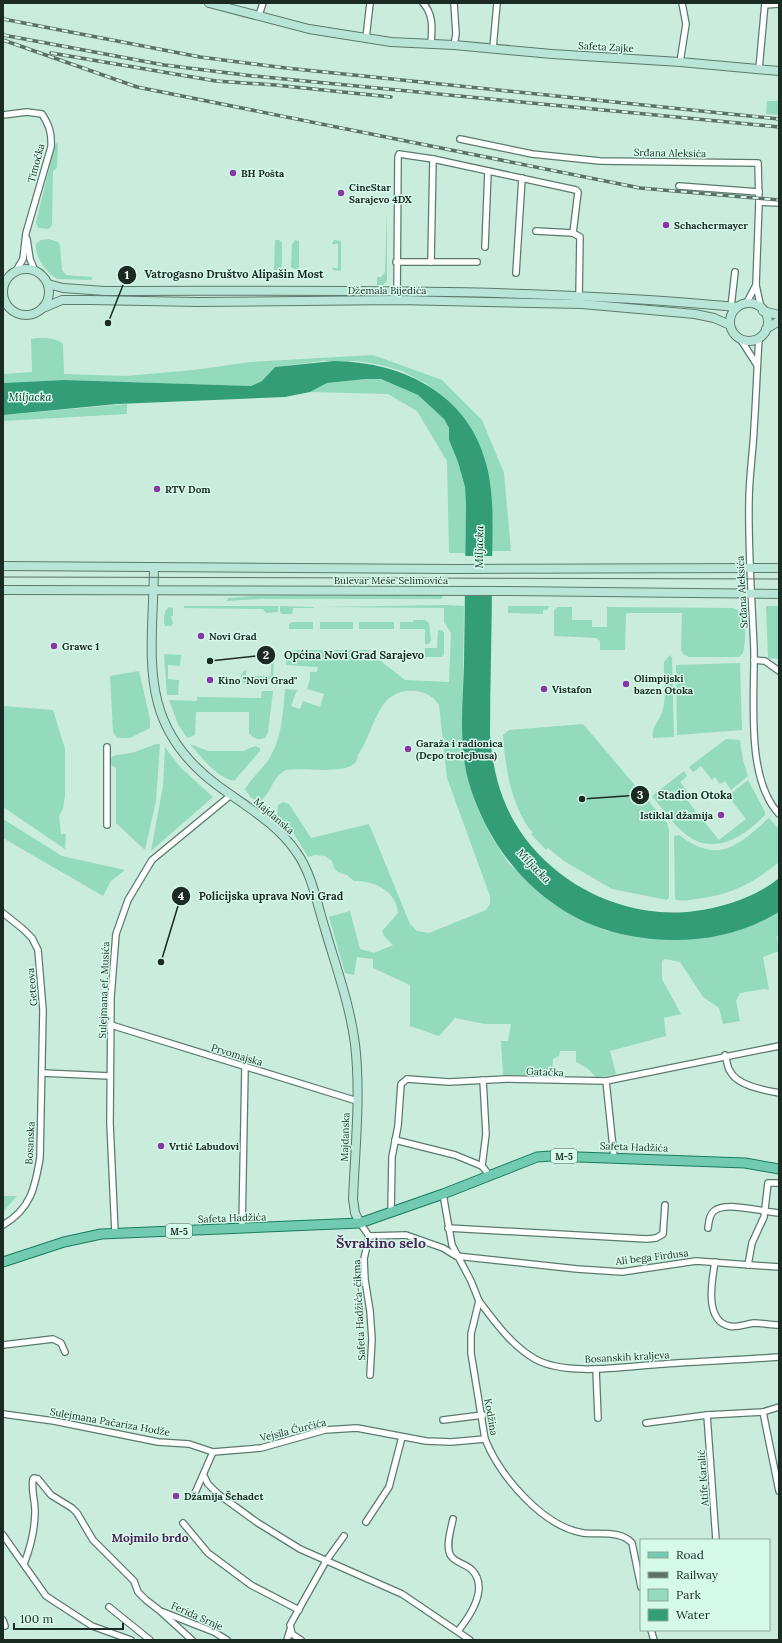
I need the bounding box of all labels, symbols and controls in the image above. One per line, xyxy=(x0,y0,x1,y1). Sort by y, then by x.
street label: Safeta Zajke xyxy=(578,39,635,55)
street label: Timočka xyxy=(25,142,47,184)
street label: Srđana Aleksića xyxy=(634,146,706,160)
place label: BH Pošta xyxy=(241,167,285,180)
marker: BH Pošta xyxy=(228,168,238,178)
place label: CineStar Sarajevo 4DX xyxy=(349,181,412,206)
marker: CineStar Sarajevo 4DX xyxy=(336,188,346,198)
place label: Schachermayer xyxy=(674,219,748,232)
marker: Schachermayer xyxy=(661,220,671,230)
callout: Vatrogasno Društvo Alipašin Most xyxy=(117,263,332,286)
text: 1 xyxy=(125,267,130,282)
text: Vatrogasno Društvo Alipašin Most xyxy=(144,267,324,281)
street label: Džemala Bijedića xyxy=(348,284,426,297)
water label: Miljacka xyxy=(9,390,52,404)
place label: RTV Dom xyxy=(165,483,211,496)
marker: RTV Dom xyxy=(152,484,162,494)
water label: Miljacka xyxy=(472,524,486,569)
street label: Srđana Aleksića xyxy=(734,555,750,629)
street label: Bulevar Meše Selimovića xyxy=(334,574,448,587)
place label: Novi Grad xyxy=(209,630,257,643)
marker: Novi Grad xyxy=(196,631,206,641)
place label: Grawe 1 xyxy=(62,640,99,653)
marker: Grawe 1 xyxy=(49,641,59,651)
callout: Općina Novi Grad Sarajevo xyxy=(256,643,432,666)
text: 2 xyxy=(263,647,269,662)
text: Općina Novi Grad Sarajevo xyxy=(284,648,424,662)
place label: Olimpijski bazen Otoka xyxy=(633,672,694,697)
place label: Kino "Novi Grad" xyxy=(218,674,297,687)
marker: Kino "Novi Grad" xyxy=(205,675,215,685)
marker: Olimpijski bazen Otoka xyxy=(621,679,631,689)
place label: Vistafon xyxy=(552,683,593,696)
marker: Vistafon xyxy=(539,684,549,694)
place label: Garaža i radionica (Depo trolejbusa) xyxy=(416,737,503,762)
marker: Garaža i radionica (Depo trolejbusa) xyxy=(403,744,413,754)
callout: Stadion Otoka xyxy=(630,784,740,807)
text: 3 xyxy=(637,787,644,802)
text: Stadion Otoka xyxy=(658,788,732,802)
street label: Majdanska xyxy=(251,795,297,837)
place label: Istiklal džamija xyxy=(640,809,714,822)
marker: Istiklal džamija xyxy=(716,810,726,820)
water label: Miljacka xyxy=(514,846,555,887)
callout: Policijska uprava Novi Grad xyxy=(171,885,352,908)
text: 4 xyxy=(178,888,185,903)
text: Policijska uprava Novi Grad xyxy=(199,889,344,903)
street label: Sulejmana ef. Musića xyxy=(96,941,112,1039)
street label: Geteova xyxy=(24,967,40,1007)
street label: Prvomajska xyxy=(210,1041,264,1069)
street label: Gatačka xyxy=(526,1065,564,1079)
street label: Majdanska xyxy=(338,1112,352,1162)
street label: Bosanska xyxy=(22,1121,38,1165)
street label: Safeta Hadžića xyxy=(600,1139,668,1155)
place label: Vrtić Labudovi xyxy=(169,1140,240,1153)
marker: Vrtić Labudovi xyxy=(156,1141,166,1151)
road number: M-5 xyxy=(551,1149,577,1163)
street label: Safeta Hadžića xyxy=(198,1210,266,1226)
road number: M-5 xyxy=(166,1224,192,1238)
district label: Švrakino selo xyxy=(336,1234,426,1252)
street label: Ali bega Firdusa xyxy=(614,1246,689,1268)
street label: Safeta Hadžića-čikma xyxy=(350,1259,368,1361)
street label: Bosanskih kraljeva xyxy=(584,1348,670,1366)
street label: Kodžina xyxy=(481,1397,501,1437)
street label: Sulejmana Pačariza Hodže xyxy=(49,1405,172,1439)
street label: Vejsila Ćurčića xyxy=(257,1415,328,1445)
street label: Atife Karalić xyxy=(695,1449,712,1508)
place label: Džamija Šehadet xyxy=(184,1490,264,1503)
marker: Džamija Šehadet xyxy=(171,1491,181,1501)
district label: Mojmilo brdo xyxy=(112,1530,189,1545)
legend xyxy=(640,1539,770,1631)
text: Road xyxy=(676,1547,704,1562)
text: Railway xyxy=(676,1567,719,1582)
text: Park xyxy=(676,1587,702,1602)
street label: Ferida Srnje xyxy=(169,1599,226,1633)
scale bar xyxy=(14,1605,123,1631)
text: Water xyxy=(676,1607,711,1622)
text: 100 m xyxy=(20,1611,53,1626)

